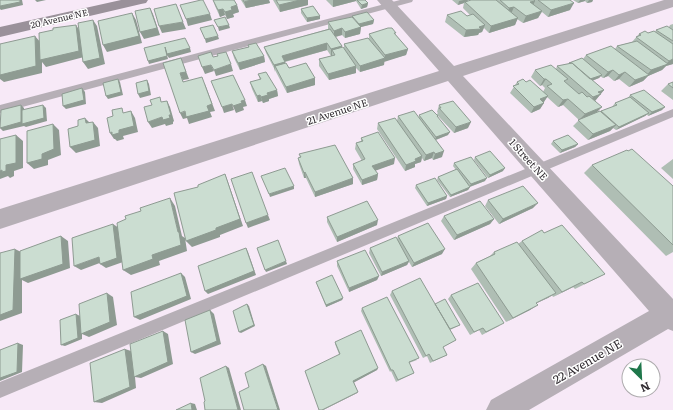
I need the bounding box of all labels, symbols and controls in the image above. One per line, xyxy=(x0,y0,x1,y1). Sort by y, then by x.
street label: 20 Avenue NE xyxy=(29,5,89,31)
street label: 21 Avenue NE xyxy=(305,94,369,128)
street label: 1 Street NE xyxy=(506,135,552,183)
street label: 22 Avenue NE xyxy=(549,334,625,388)
north arrow xyxy=(621,358,661,398)
text: N xyxy=(638,379,653,397)

